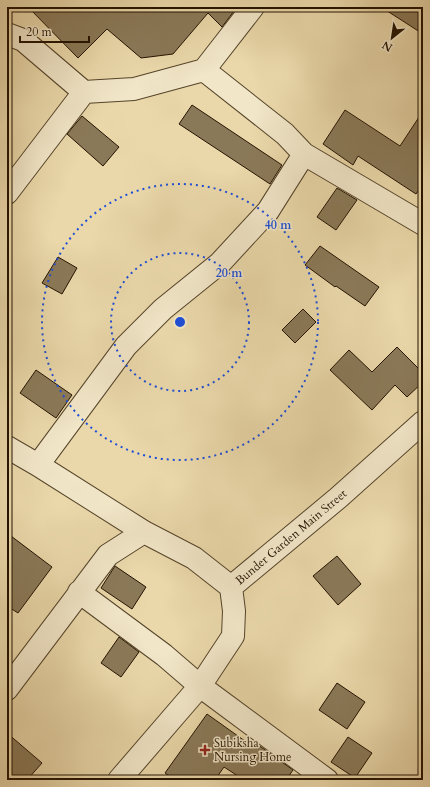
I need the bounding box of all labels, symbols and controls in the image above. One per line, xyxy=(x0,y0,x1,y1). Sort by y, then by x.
scale bar xyxy=(20,18,89,44)
north arrow xyxy=(372,18,412,58)
text: 20 m xyxy=(26,24,53,40)
text: N xyxy=(379,37,395,55)
text: 40 m xyxy=(265,217,292,233)
text: 20 m xyxy=(216,265,243,281)
centre of rings xyxy=(173,315,187,329)
street label: Bunder Garden Main Street xyxy=(232,486,350,588)
place label: Subiksha Nursing Home xyxy=(214,735,291,765)
marker: Subiksha Nursing Home xyxy=(199,744,211,756)

